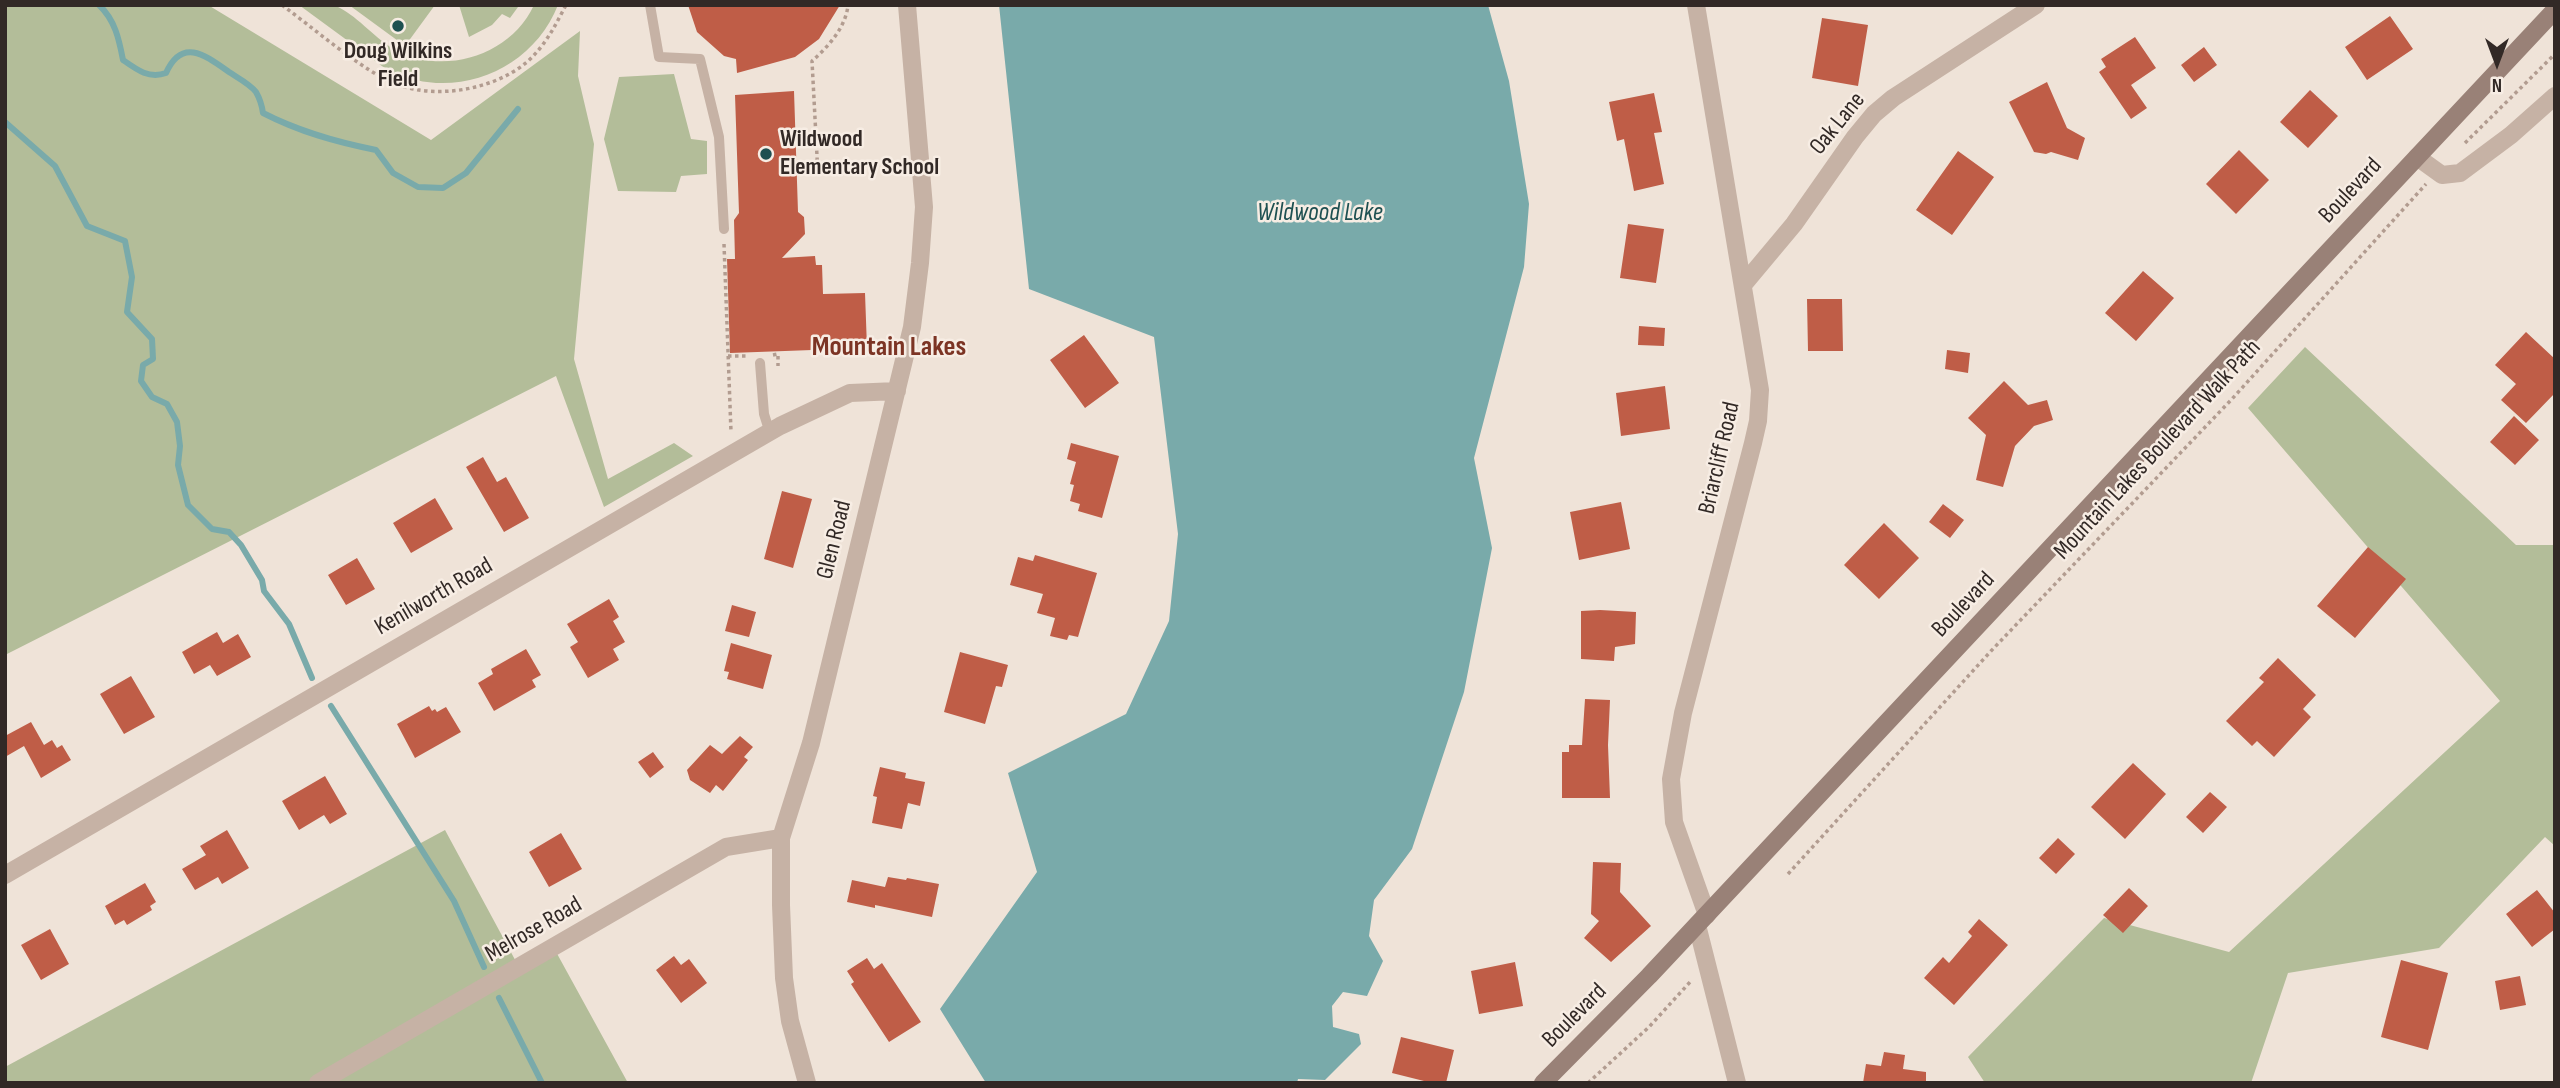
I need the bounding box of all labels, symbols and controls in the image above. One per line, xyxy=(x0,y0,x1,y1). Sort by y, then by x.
marker: Doug Wilkins Field xyxy=(390,18,406,34)
north arrow xyxy=(2462,28,2532,98)
place label: Doug Wilkins Field xyxy=(344,38,452,94)
text: N xyxy=(2492,73,2502,96)
street label: Oak Lane xyxy=(1804,87,1872,161)
place label: Wildwood Elementary School xyxy=(780,126,939,182)
marker: Wildwood Elementary School xyxy=(758,146,774,162)
street label: Boulevard xyxy=(2313,152,2389,230)
water label: Wildwood Lake xyxy=(1257,197,1383,229)
district label: Mountain Lakes xyxy=(812,331,966,365)
street label: Mountain Lakes Boulevard Walk Path xyxy=(2049,334,2267,566)
street label: Briarcliff Road xyxy=(1693,399,1747,517)
street label: Glen Road xyxy=(811,498,859,582)
street label: Kenilworth Road xyxy=(370,552,498,642)
street label: Boulevard xyxy=(1926,566,2002,644)
street label: Melrose Road xyxy=(481,891,587,969)
street label: Boulevard xyxy=(1537,978,1613,1054)

